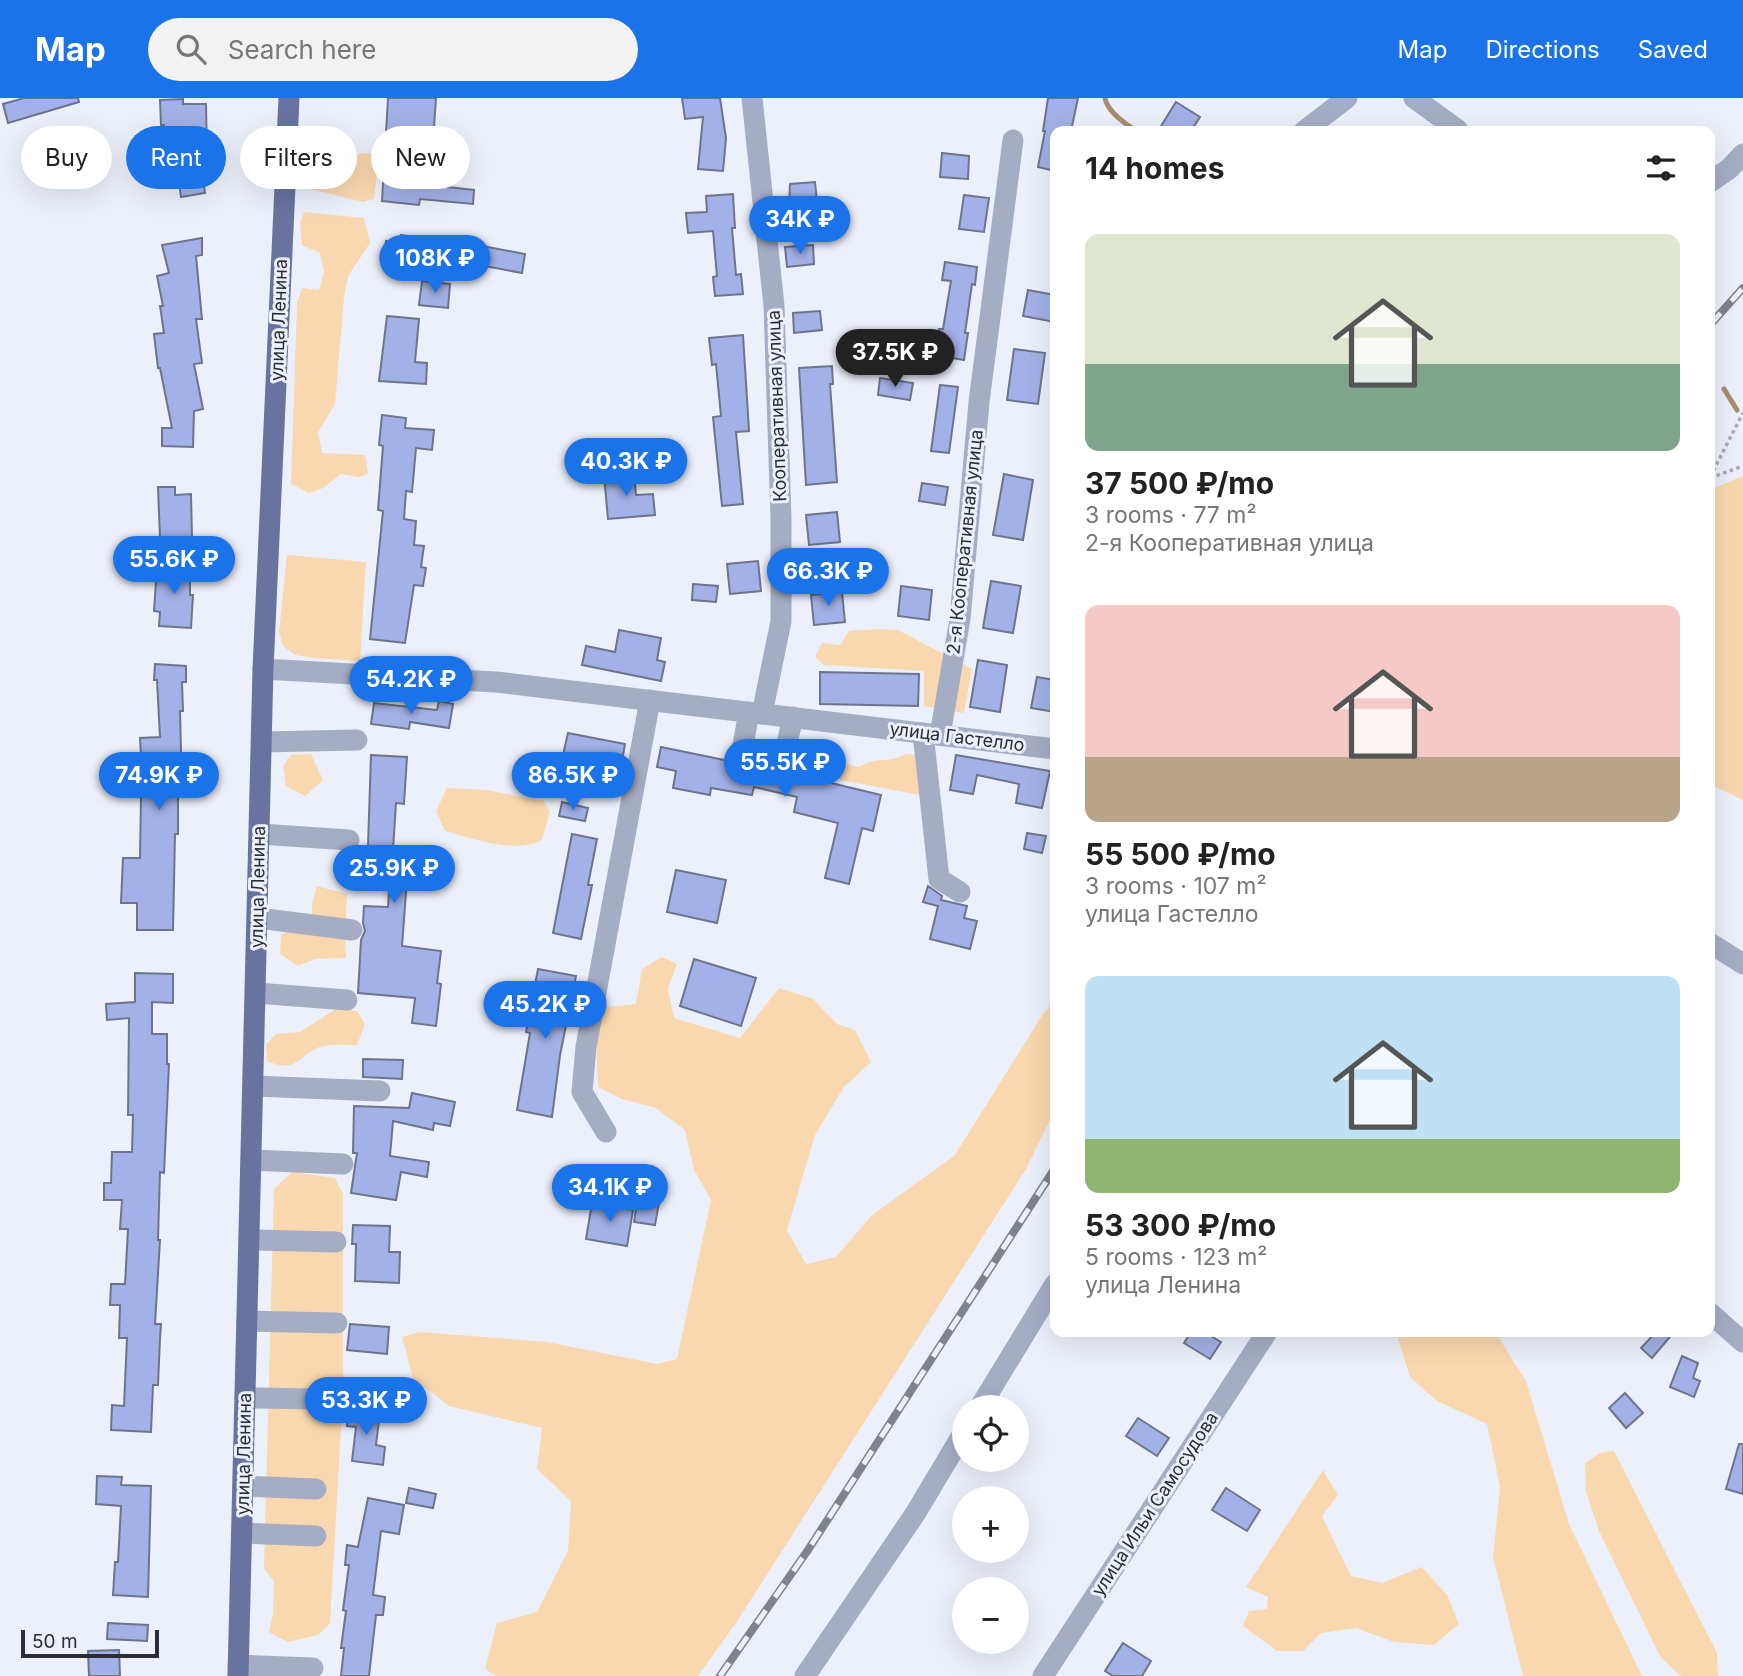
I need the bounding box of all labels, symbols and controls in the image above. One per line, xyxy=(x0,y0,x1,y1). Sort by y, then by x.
search box xyxy=(148,18,638,81)
text: Map xyxy=(35,29,106,69)
icon: search xyxy=(172,30,210,68)
text: Search here xyxy=(228,34,376,65)
text: Map xyxy=(1398,35,1447,64)
text: Directions xyxy=(1485,35,1600,64)
text: Saved xyxy=(1638,35,1708,64)
chip: Buy xyxy=(21,126,112,189)
chip: Rent xyxy=(126,126,226,189)
chip: Filters xyxy=(240,126,357,189)
chip: New xyxy=(371,126,470,189)
icon: filters xyxy=(1642,149,1680,187)
text: 14 homes xyxy=(1085,150,1224,186)
pin: 34K ₽ xyxy=(751,197,849,256)
text: 34K ₽ xyxy=(765,205,835,233)
pin: 108K ₽ xyxy=(378,236,492,295)
text: 108K ₽ xyxy=(395,244,475,272)
street label: улица Ленина xyxy=(266,259,291,381)
icon: home xyxy=(1320,280,1446,406)
street label: Кооперативная улица xyxy=(763,310,790,502)
pin: 37.5K ₽ xyxy=(830,330,960,389)
text: 37.5K ₽ xyxy=(852,338,938,366)
street label: 2-я Кооперативная улица xyxy=(942,428,987,655)
pin: 40.3K ₽ xyxy=(561,438,691,498)
text: 40.3K ₽ xyxy=(580,447,672,475)
text: 37 500 ₽/mo xyxy=(1085,465,1274,501)
text: 3 rooms · 77 m² xyxy=(1085,501,1257,529)
text: 2-я Кооперативная улица xyxy=(1085,529,1374,557)
pin: 55.6K ₽ xyxy=(109,536,239,596)
text: 55.6K ₽ xyxy=(129,545,219,573)
pin: 66.3K ₽ xyxy=(763,548,893,608)
text: 66.3K ₽ xyxy=(783,557,873,585)
icon: home xyxy=(1320,651,1446,777)
pin: 54.2K ₽ xyxy=(346,656,476,716)
text: 54.2K ₽ xyxy=(366,665,456,693)
street label: улица Гастелло xyxy=(888,718,1026,755)
pin: 55.5K ₽ xyxy=(720,740,850,799)
text: 55.5K ₽ xyxy=(740,748,830,776)
pin: 74.9K ₽ xyxy=(94,752,224,812)
pin: 86.5K ₽ xyxy=(508,752,638,812)
text: 74.9K ₽ xyxy=(115,761,203,789)
text: 86.5K ₽ xyxy=(528,761,618,789)
street label: улица Ленина xyxy=(246,826,269,948)
text: 55 500 ₽/mo xyxy=(1085,836,1276,872)
pin: 25.9K ₽ xyxy=(329,846,459,905)
text: 25.9K ₽ xyxy=(349,854,439,882)
text: 3 rooms · 107 m² xyxy=(1085,872,1267,900)
text: улица Гастелло xyxy=(1085,900,1259,928)
pin: 45.2K ₽ xyxy=(480,982,610,1041)
text: 45.2K ₽ xyxy=(500,990,590,1018)
icon: home xyxy=(1320,1022,1446,1148)
pin: 34.1K ₽ xyxy=(545,1164,675,1224)
text: 34.1K ₽ xyxy=(568,1173,652,1201)
text: 53 300 ₽/mo xyxy=(1085,1207,1276,1243)
text: 5 rooms · 123 m² xyxy=(1085,1243,1268,1271)
text: улица Ленина xyxy=(1085,1271,1241,1299)
pin: 53.3K ₽ xyxy=(301,1378,431,1437)
text: 53.3K ₽ xyxy=(321,1386,411,1414)
street label: улица Ленина xyxy=(232,1393,255,1515)
map controls xyxy=(952,1395,1029,1654)
button: locate xyxy=(952,1395,1029,1472)
street label: улица Ильи Самосудова xyxy=(1087,1408,1222,1600)
button: + xyxy=(952,1486,1029,1563)
button: − xyxy=(952,1577,1029,1654)
scale bar xyxy=(21,1627,159,1659)
text: 50 m xyxy=(32,1630,78,1653)

